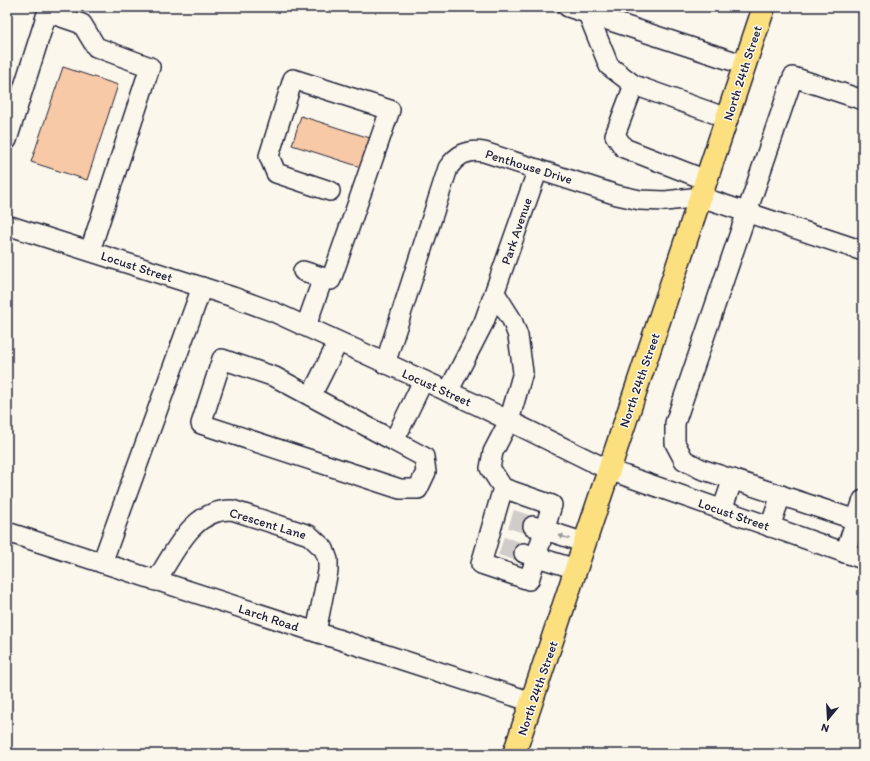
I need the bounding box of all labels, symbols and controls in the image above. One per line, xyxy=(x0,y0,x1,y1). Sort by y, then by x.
street label: North 24th Street xyxy=(720,24,765,123)
street label: Penthouse Drive xyxy=(484,146,574,187)
street label: Park Avenue xyxy=(498,196,535,267)
street label: Locust Street xyxy=(99,248,175,285)
street label: North 24th Street xyxy=(616,331,663,429)
street label: Locust Street xyxy=(400,365,474,409)
street label: Locust Street xyxy=(696,495,772,534)
street label: Crescent Lane xyxy=(228,505,308,542)
one-way arrow xyxy=(558,534,570,540)
street label: Larch Road xyxy=(237,601,301,634)
street label: North 24th Street xyxy=(514,639,561,737)
north arrow xyxy=(808,699,848,739)
text: N xyxy=(820,721,831,735)

